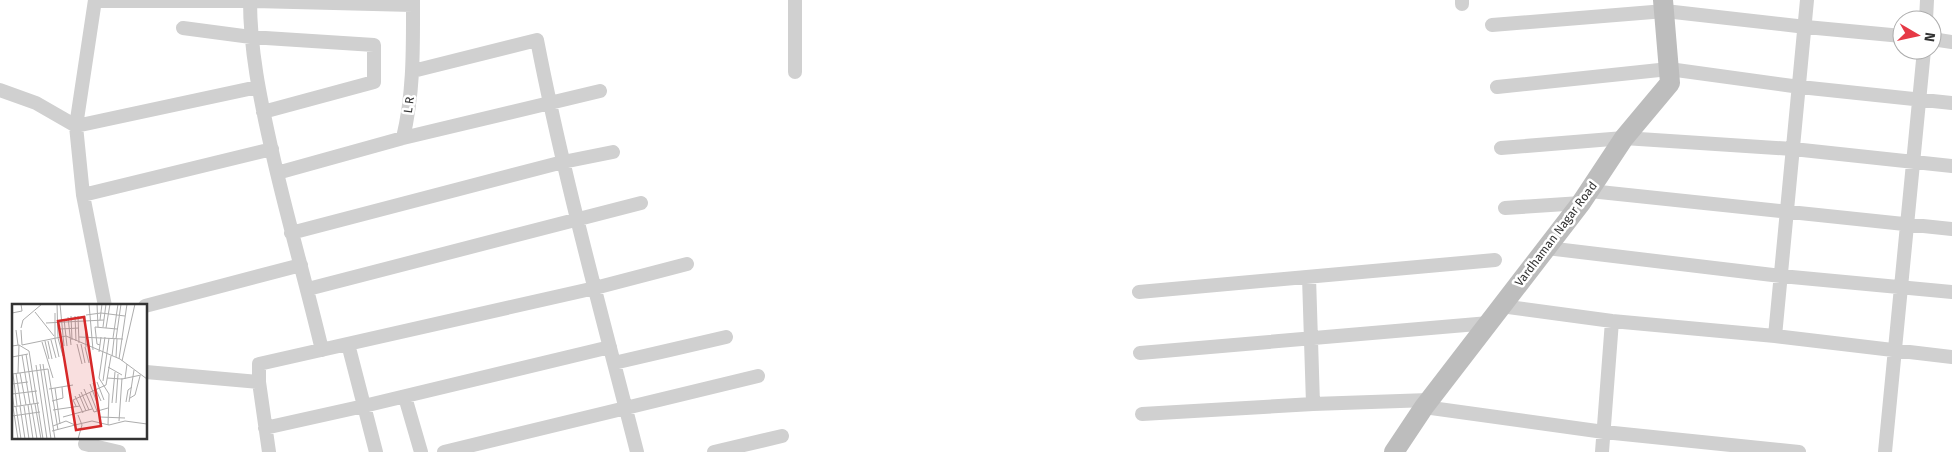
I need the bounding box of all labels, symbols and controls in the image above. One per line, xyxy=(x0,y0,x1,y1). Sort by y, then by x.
north arrow xyxy=(1892,10,1942,60)
text: N xyxy=(1920,31,1938,43)
street label: L R xyxy=(401,96,417,114)
street label: Vardhaman Nagar Road xyxy=(1512,179,1600,289)
inset map xyxy=(12,304,148,440)

